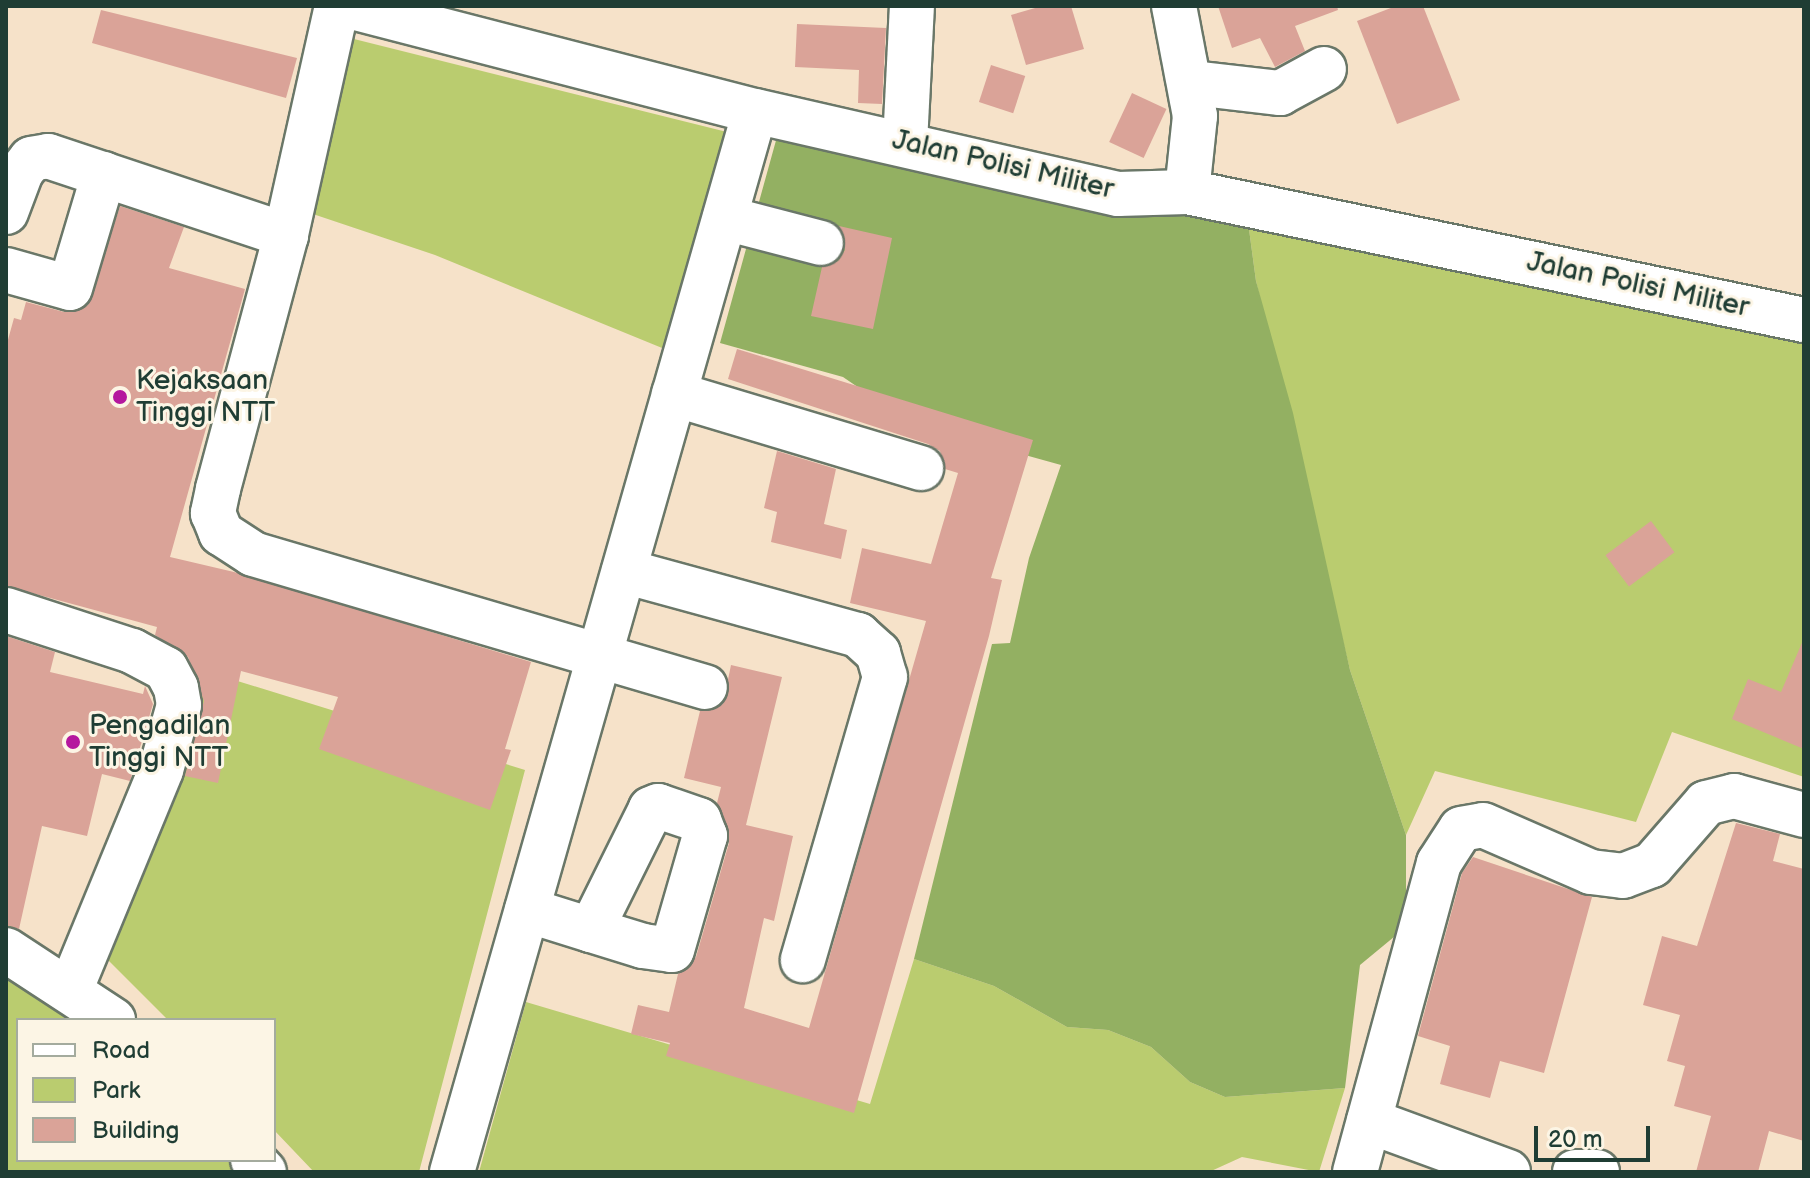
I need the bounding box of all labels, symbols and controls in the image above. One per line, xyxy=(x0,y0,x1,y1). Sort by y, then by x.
street label: Jalan Polisi Militer xyxy=(889,123,1117,207)
street label: Jalan Polisi Militer xyxy=(1524,245,1752,325)
place label: Kejaksaan Tinggi NTT xyxy=(136,364,275,430)
marker: Kejaksaan Tinggi NTT xyxy=(111,388,129,406)
place label: Pengadilan Tinggi NTT xyxy=(89,709,230,775)
marker: Pengadilan Tinggi NTT xyxy=(64,733,82,751)
legend xyxy=(16,1018,276,1162)
text: Road xyxy=(92,1036,150,1065)
text: Park xyxy=(92,1076,140,1105)
scale bar xyxy=(1538,1110,1654,1160)
text: Building xyxy=(92,1116,179,1145)
text: 20 m xyxy=(1548,1125,1603,1154)

